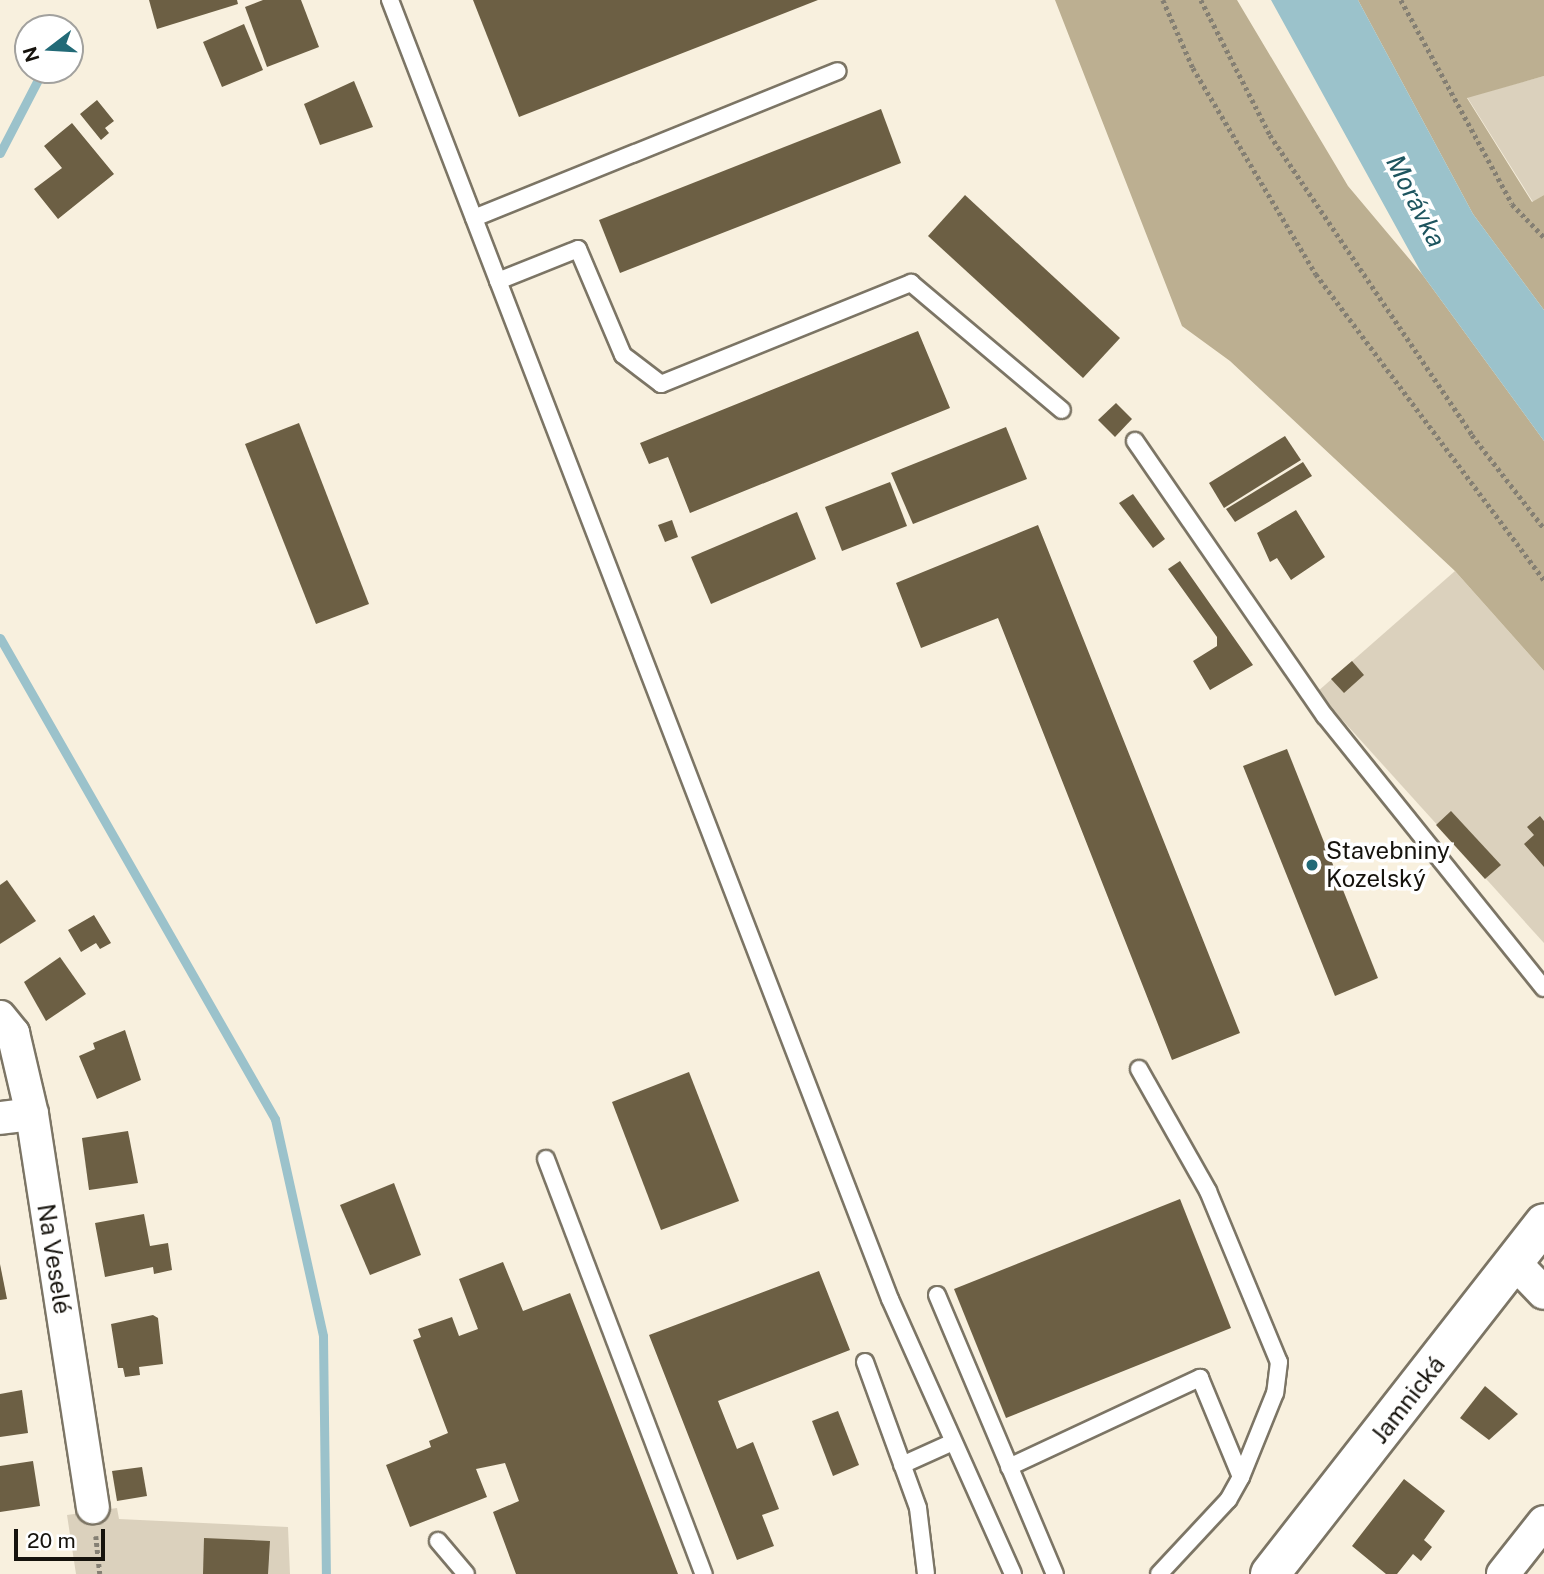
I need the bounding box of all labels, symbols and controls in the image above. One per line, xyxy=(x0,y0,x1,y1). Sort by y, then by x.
north arrow xyxy=(14,14,84,84)
text: N xyxy=(18,44,44,65)
water label: Morávka xyxy=(1380,150,1452,252)
place label: Stavebniny Kozelský xyxy=(1326,837,1450,893)
marker: Stavebniny Kozelský xyxy=(1304,857,1320,873)
street label: Na Veselé xyxy=(31,1202,77,1316)
street label: Jamnická xyxy=(1365,1351,1451,1449)
scale bar xyxy=(18,1514,108,1558)
text: 20 m xyxy=(27,1528,76,1553)

